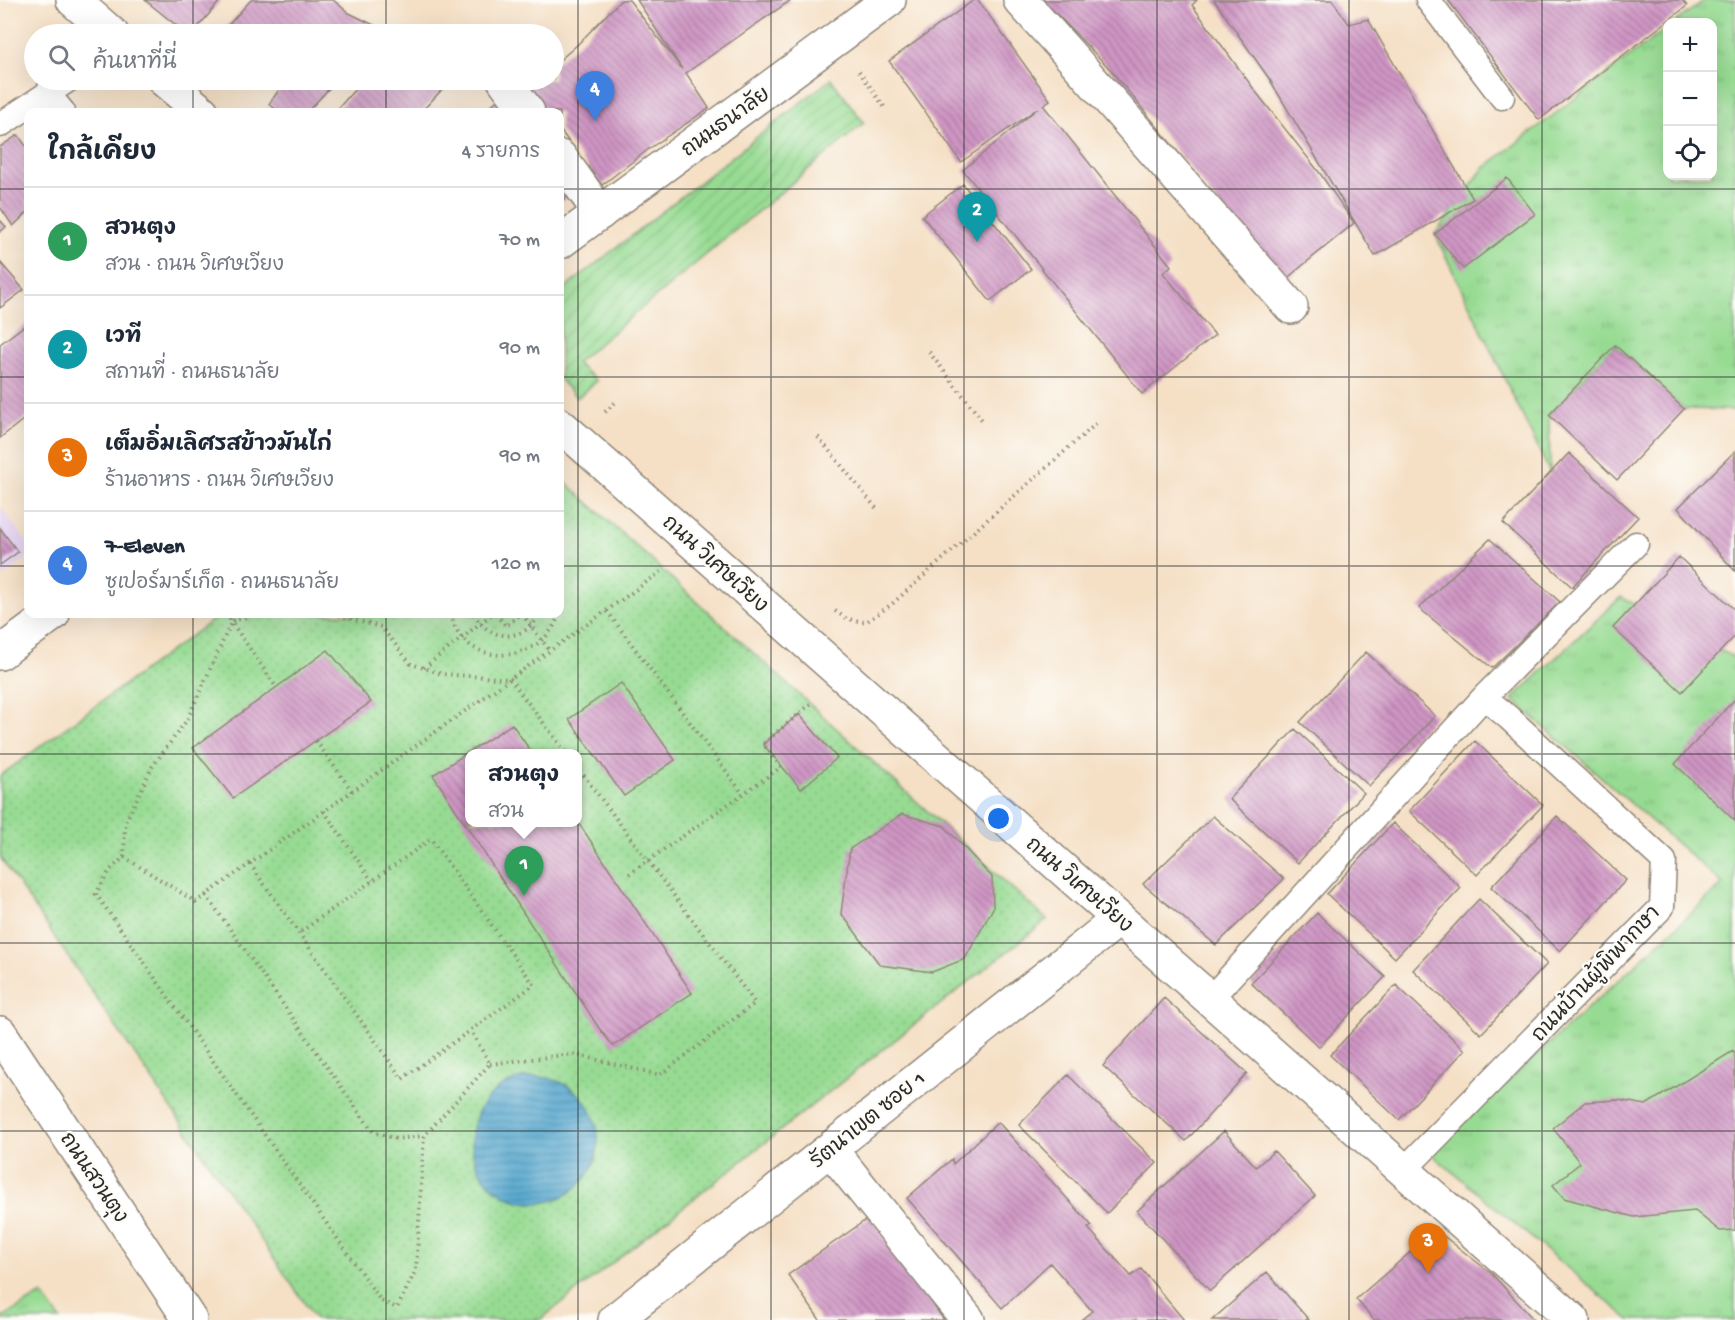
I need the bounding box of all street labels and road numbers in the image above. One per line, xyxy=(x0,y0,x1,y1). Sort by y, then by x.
street label: ถนนธนาลัย xyxy=(677,82,776,164)
street label: ถนน วิเศษเวียง xyxy=(656,509,774,620)
street label: ถนน วิเศษเวียง xyxy=(1019,831,1138,940)
street label: ถนนบ้านผู้พิพากษา xyxy=(1525,899,1667,1049)
street label: รัตนาเขต ซอย 1 xyxy=(805,1066,932,1176)
street label: ถนนสวนตุง xyxy=(53,1129,132,1229)

